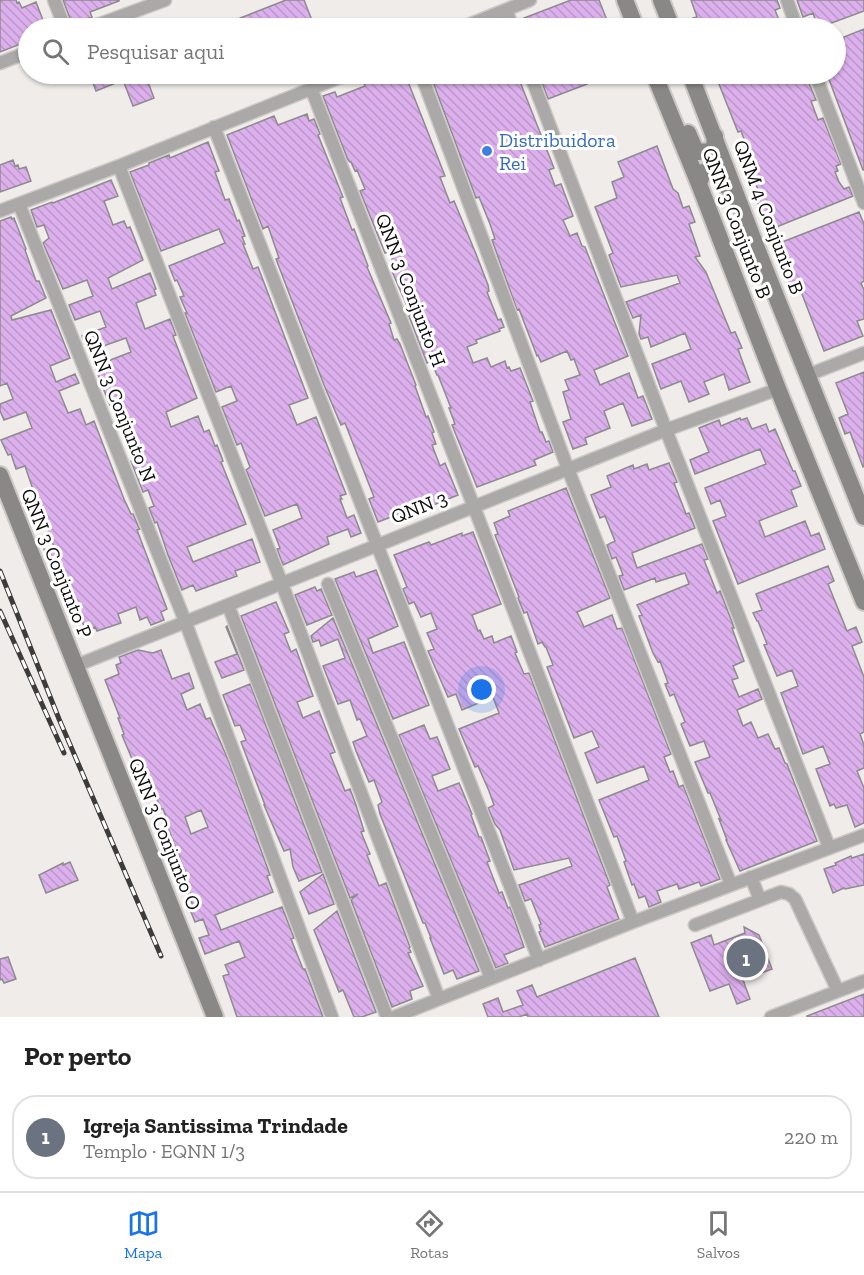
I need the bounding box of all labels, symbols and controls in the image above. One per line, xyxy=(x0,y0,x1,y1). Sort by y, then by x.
search box xyxy=(18,18,846,84)
icon: search xyxy=(39,35,72,68)
text: Pesquisar aqui xyxy=(87,38,224,65)
place label: Distribuidora Rei xyxy=(499,128,616,175)
street label: QNM 4 Conjunto B xyxy=(729,136,809,298)
marker: Distribuidora Rei xyxy=(480,144,494,158)
street label: QNN 3 Conjunto B xyxy=(697,144,777,302)
street label: QNN 3 Conjunto H xyxy=(371,210,451,370)
street label: QNN 3 Conjunto N xyxy=(78,326,162,486)
street label: QNN 3 Conjunto P xyxy=(16,485,98,641)
street label: QNN 3 xyxy=(387,485,451,529)
your location xyxy=(467,675,496,704)
street label: QNN 3 Conjunto O xyxy=(124,754,206,914)
pin: 1 xyxy=(726,936,766,980)
text: Por perto xyxy=(24,1040,131,1072)
text: Igreja Santissima Trindade xyxy=(83,1112,348,1139)
text: 1 xyxy=(41,1125,50,1149)
text: 220 m xyxy=(784,1125,838,1149)
text: Templo · EQNN 1/3 xyxy=(83,1139,245,1163)
tab: Mapa xyxy=(124,1207,162,1262)
tab: Rotas xyxy=(410,1207,449,1262)
tab: Salvos xyxy=(697,1207,740,1262)

